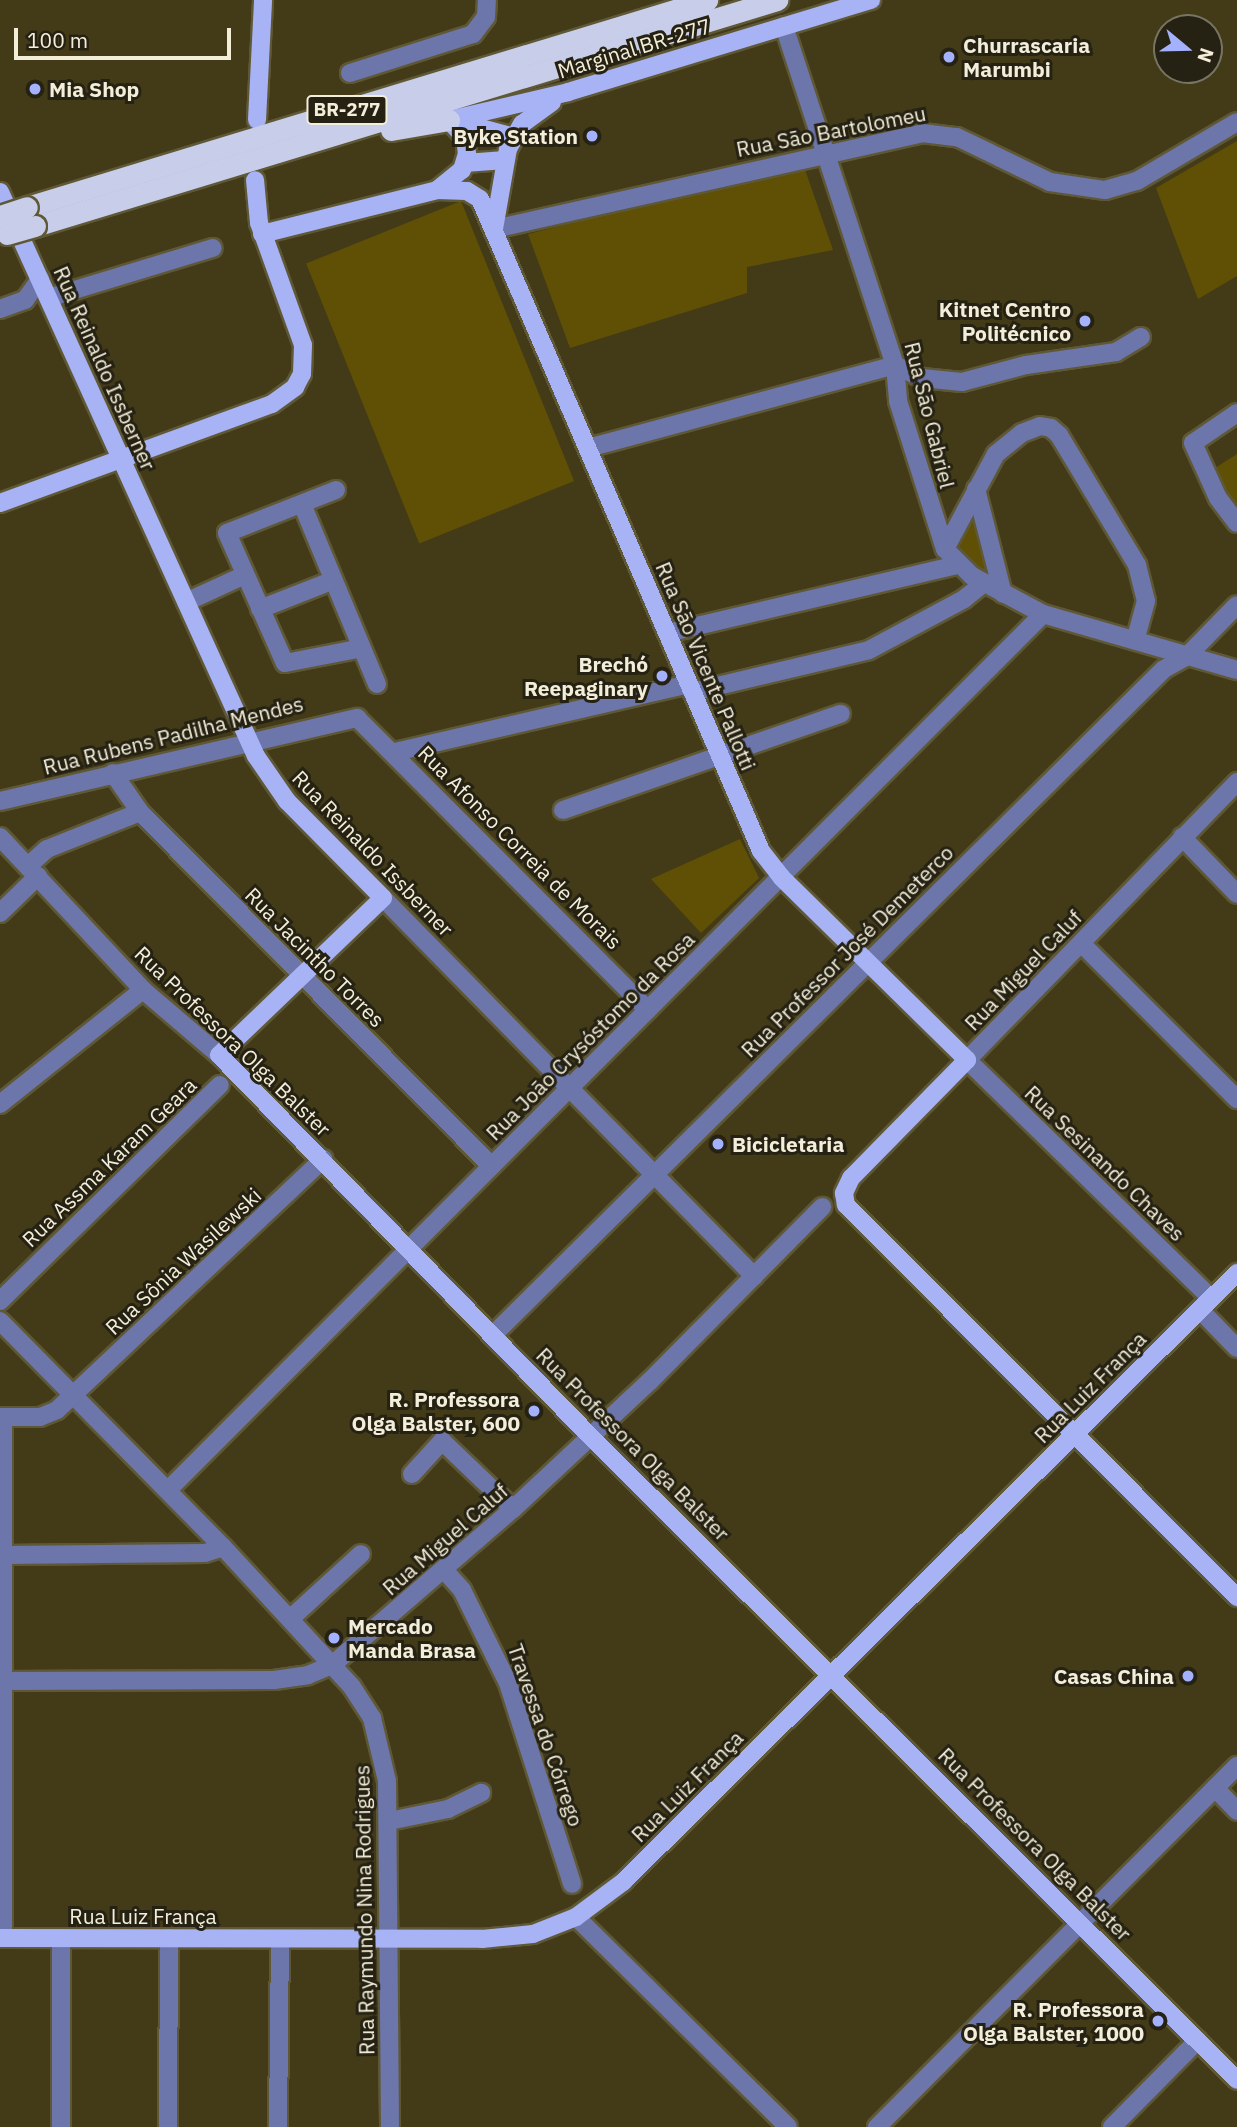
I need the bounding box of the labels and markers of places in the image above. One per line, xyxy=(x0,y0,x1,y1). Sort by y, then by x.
place label: Churrascaria Marumbi xyxy=(963,32,1090,82)
marker: Churrascaria Marumbi xyxy=(941,49,957,65)
place label: Mia Shop xyxy=(49,76,139,102)
marker: Mia Shop xyxy=(27,81,43,97)
place label: Byke Station xyxy=(453,123,578,149)
marker: Byke Station xyxy=(584,128,600,144)
place label: Kitnet Centro Politécnico xyxy=(939,296,1071,346)
marker: Kitnet Centro Politécnico xyxy=(1077,313,1093,329)
place label: Brechó Reepaginary xyxy=(524,651,648,701)
marker: Brechó Reepaginary xyxy=(654,668,670,684)
place label: Bicicletaria xyxy=(732,1131,844,1157)
marker: Bicicletaria xyxy=(710,1136,726,1152)
place label: R. Professora Olga Balster, 600 xyxy=(352,1386,520,1436)
marker: R. Professora Olga Balster, 600 xyxy=(526,1403,542,1419)
place label: Mercado Manda Brasa xyxy=(348,1613,476,1663)
marker: Mercado Manda Brasa xyxy=(326,1630,342,1646)
place label: Casas China xyxy=(1054,1663,1174,1689)
marker: Casas China xyxy=(1180,1668,1196,1684)
place label: R. Professora Olga Balster, 1000 xyxy=(963,1996,1144,2046)
marker: R. Professora Olga Balster, 1000 xyxy=(1150,2013,1166,2029)

